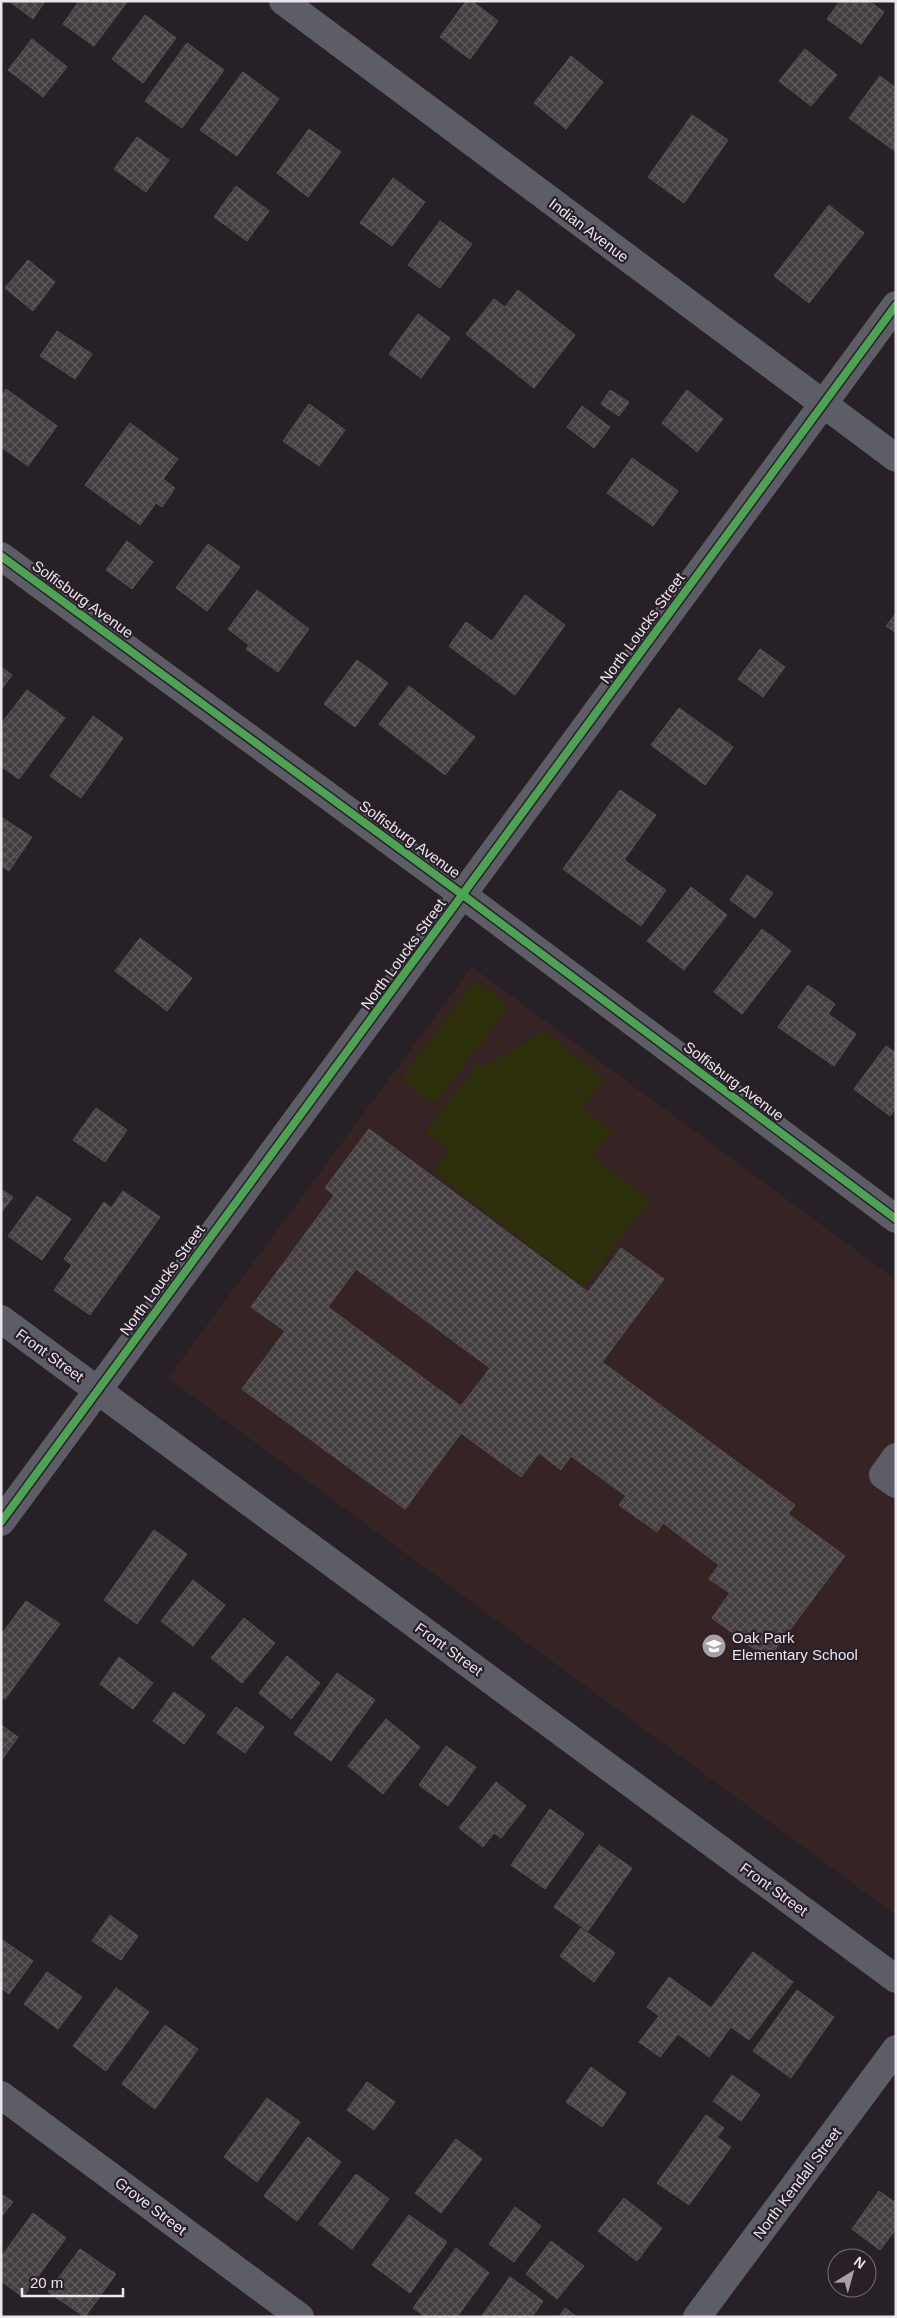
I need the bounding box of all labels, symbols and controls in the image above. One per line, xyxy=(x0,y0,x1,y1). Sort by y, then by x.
street label: Indian Avenue xyxy=(546,195,632,265)
street label: Solfisburg Avenue xyxy=(29,557,137,641)
street label: North Loucks Street xyxy=(596,569,688,687)
street label: Solfisburg Avenue xyxy=(356,797,464,881)
street label: North Loucks Street xyxy=(357,895,449,1013)
street label: Solfisburg Avenue xyxy=(681,1038,787,1124)
street label: North Loucks Street xyxy=(116,1221,208,1339)
street label: Front Street xyxy=(13,1325,88,1386)
street label: Front Street xyxy=(412,1619,487,1680)
place label: Oak Park Elementary School xyxy=(732,1629,858,1663)
school or university icon: Oak Park Elementary School xyxy=(701,1633,727,1659)
street label: Front Street xyxy=(737,1859,812,1920)
street label: North Kendall Street xyxy=(750,2123,845,2242)
street label: Grove Street xyxy=(112,2174,191,2239)
north arrow xyxy=(827,2248,877,2298)
text: N xyxy=(851,2253,869,2272)
scale bar xyxy=(22,2266,124,2298)
text: 20 m xyxy=(30,2274,63,2291)

